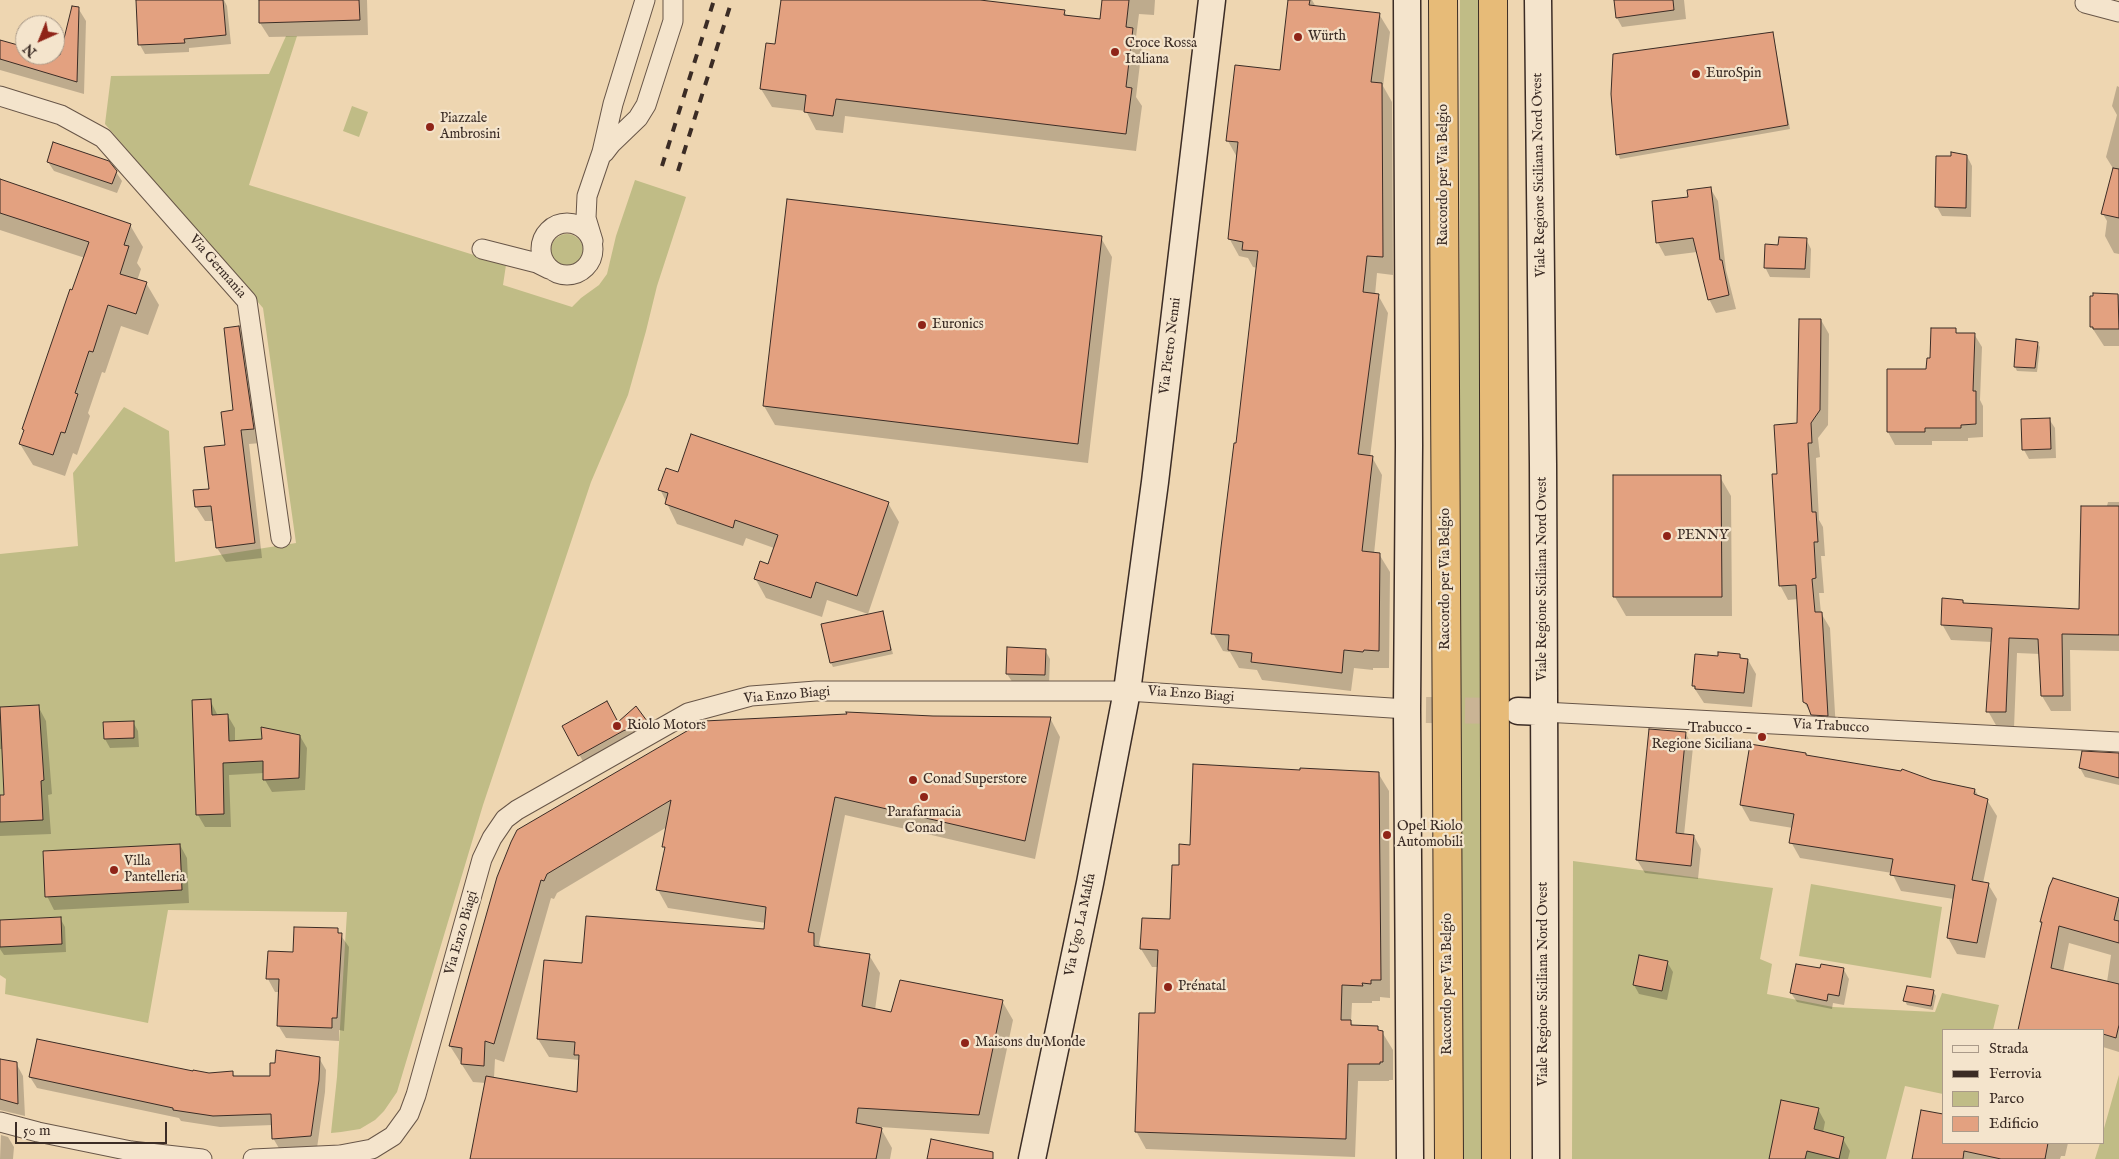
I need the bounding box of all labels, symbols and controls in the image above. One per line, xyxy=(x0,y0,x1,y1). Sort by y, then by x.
north arrow xyxy=(15,15,65,65)
place label: Würth xyxy=(1308,29,1346,45)
marker: Würth xyxy=(1292,31,1304,43)
place label: Croce Rossa Italiana xyxy=(1125,36,1197,68)
text: N xyxy=(20,39,41,61)
marker: Croce Rossa Italiana xyxy=(1109,46,1121,58)
place label: EuroSpin xyxy=(1706,66,1762,82)
marker: EuroSpin xyxy=(1690,68,1702,80)
street label: Viale Regione Siciliana Nord Ovest xyxy=(1530,73,1550,277)
street label: Raccordo per Via Belgio xyxy=(1436,104,1452,246)
place label: Piazzale Ambrosini xyxy=(440,111,500,144)
marker: Piazzale Ambrosini xyxy=(424,121,436,133)
street label: Via Germania xyxy=(185,232,249,302)
street label: Via Pietro Nenni xyxy=(1157,297,1185,395)
place label: Euronics xyxy=(932,317,984,333)
marker: Euronics xyxy=(916,319,928,331)
street label: Viale Regione Siciliana Nord Ovest xyxy=(1535,477,1551,681)
street label: Raccordo per Via Belgio xyxy=(1438,508,1454,650)
place label: PENNY xyxy=(1677,528,1729,544)
marker: PENNY xyxy=(1661,530,1673,542)
street label: Via Enzo Biagi xyxy=(743,684,831,708)
street label: Via Enzo Biagi xyxy=(1147,684,1235,706)
street label: Via Trabucco xyxy=(1792,717,1870,737)
place label: Riolo Motors xyxy=(627,718,706,734)
marker: Riolo Motors xyxy=(611,720,623,732)
place label: Trabucco - Regione Siciliana xyxy=(1652,721,1752,754)
marker: Trabucco - Regione Siciliana xyxy=(1756,731,1768,743)
place label: Conad Superstore xyxy=(923,772,1027,788)
marker: Conad Superstore xyxy=(907,774,919,786)
marker: Parafarmacia Conad xyxy=(918,791,930,803)
place label: Parafarmacia Conad xyxy=(887,805,961,838)
place label: Opel Riolo Automobili xyxy=(1397,819,1463,852)
marker: Opel Riolo Automobili xyxy=(1381,829,1393,841)
place label: Villa Pantelleria xyxy=(124,854,186,886)
marker: Villa Pantelleria xyxy=(108,864,120,876)
street label: Via Ugo La Malfa xyxy=(1062,872,1100,978)
street label: Viale Regione Siciliana Nord Ovest xyxy=(1536,882,1552,1086)
street label: Via Enzo Biagi xyxy=(442,889,482,977)
street label: Raccordo per Via Belgio xyxy=(1440,913,1456,1055)
place label: Prénatal xyxy=(1178,979,1226,995)
marker: Prénatal xyxy=(1162,981,1174,993)
legend xyxy=(1942,1029,2104,1144)
place label: Maisons du Monde xyxy=(975,1035,1085,1051)
marker: Maisons du Monde xyxy=(959,1037,971,1049)
text: Strada xyxy=(1989,1039,2028,1058)
text: Ferrovia xyxy=(1989,1064,2041,1083)
text: Parco xyxy=(1989,1089,2024,1108)
scale bar xyxy=(18,1112,170,1144)
text: Edificio xyxy=(1989,1114,2039,1133)
text: 50 m xyxy=(23,1121,51,1140)

